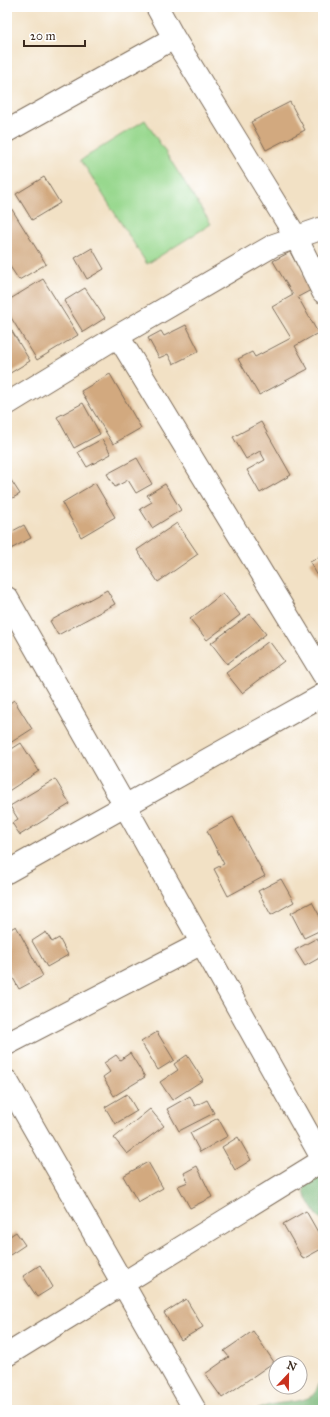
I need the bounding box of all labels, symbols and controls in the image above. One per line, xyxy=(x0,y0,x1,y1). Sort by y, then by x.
scale bar xyxy=(24,22,85,48)
text: 20 m xyxy=(30,29,56,43)
north arrow xyxy=(268,1355,308,1395)
text: N xyxy=(285,1358,299,1374)

